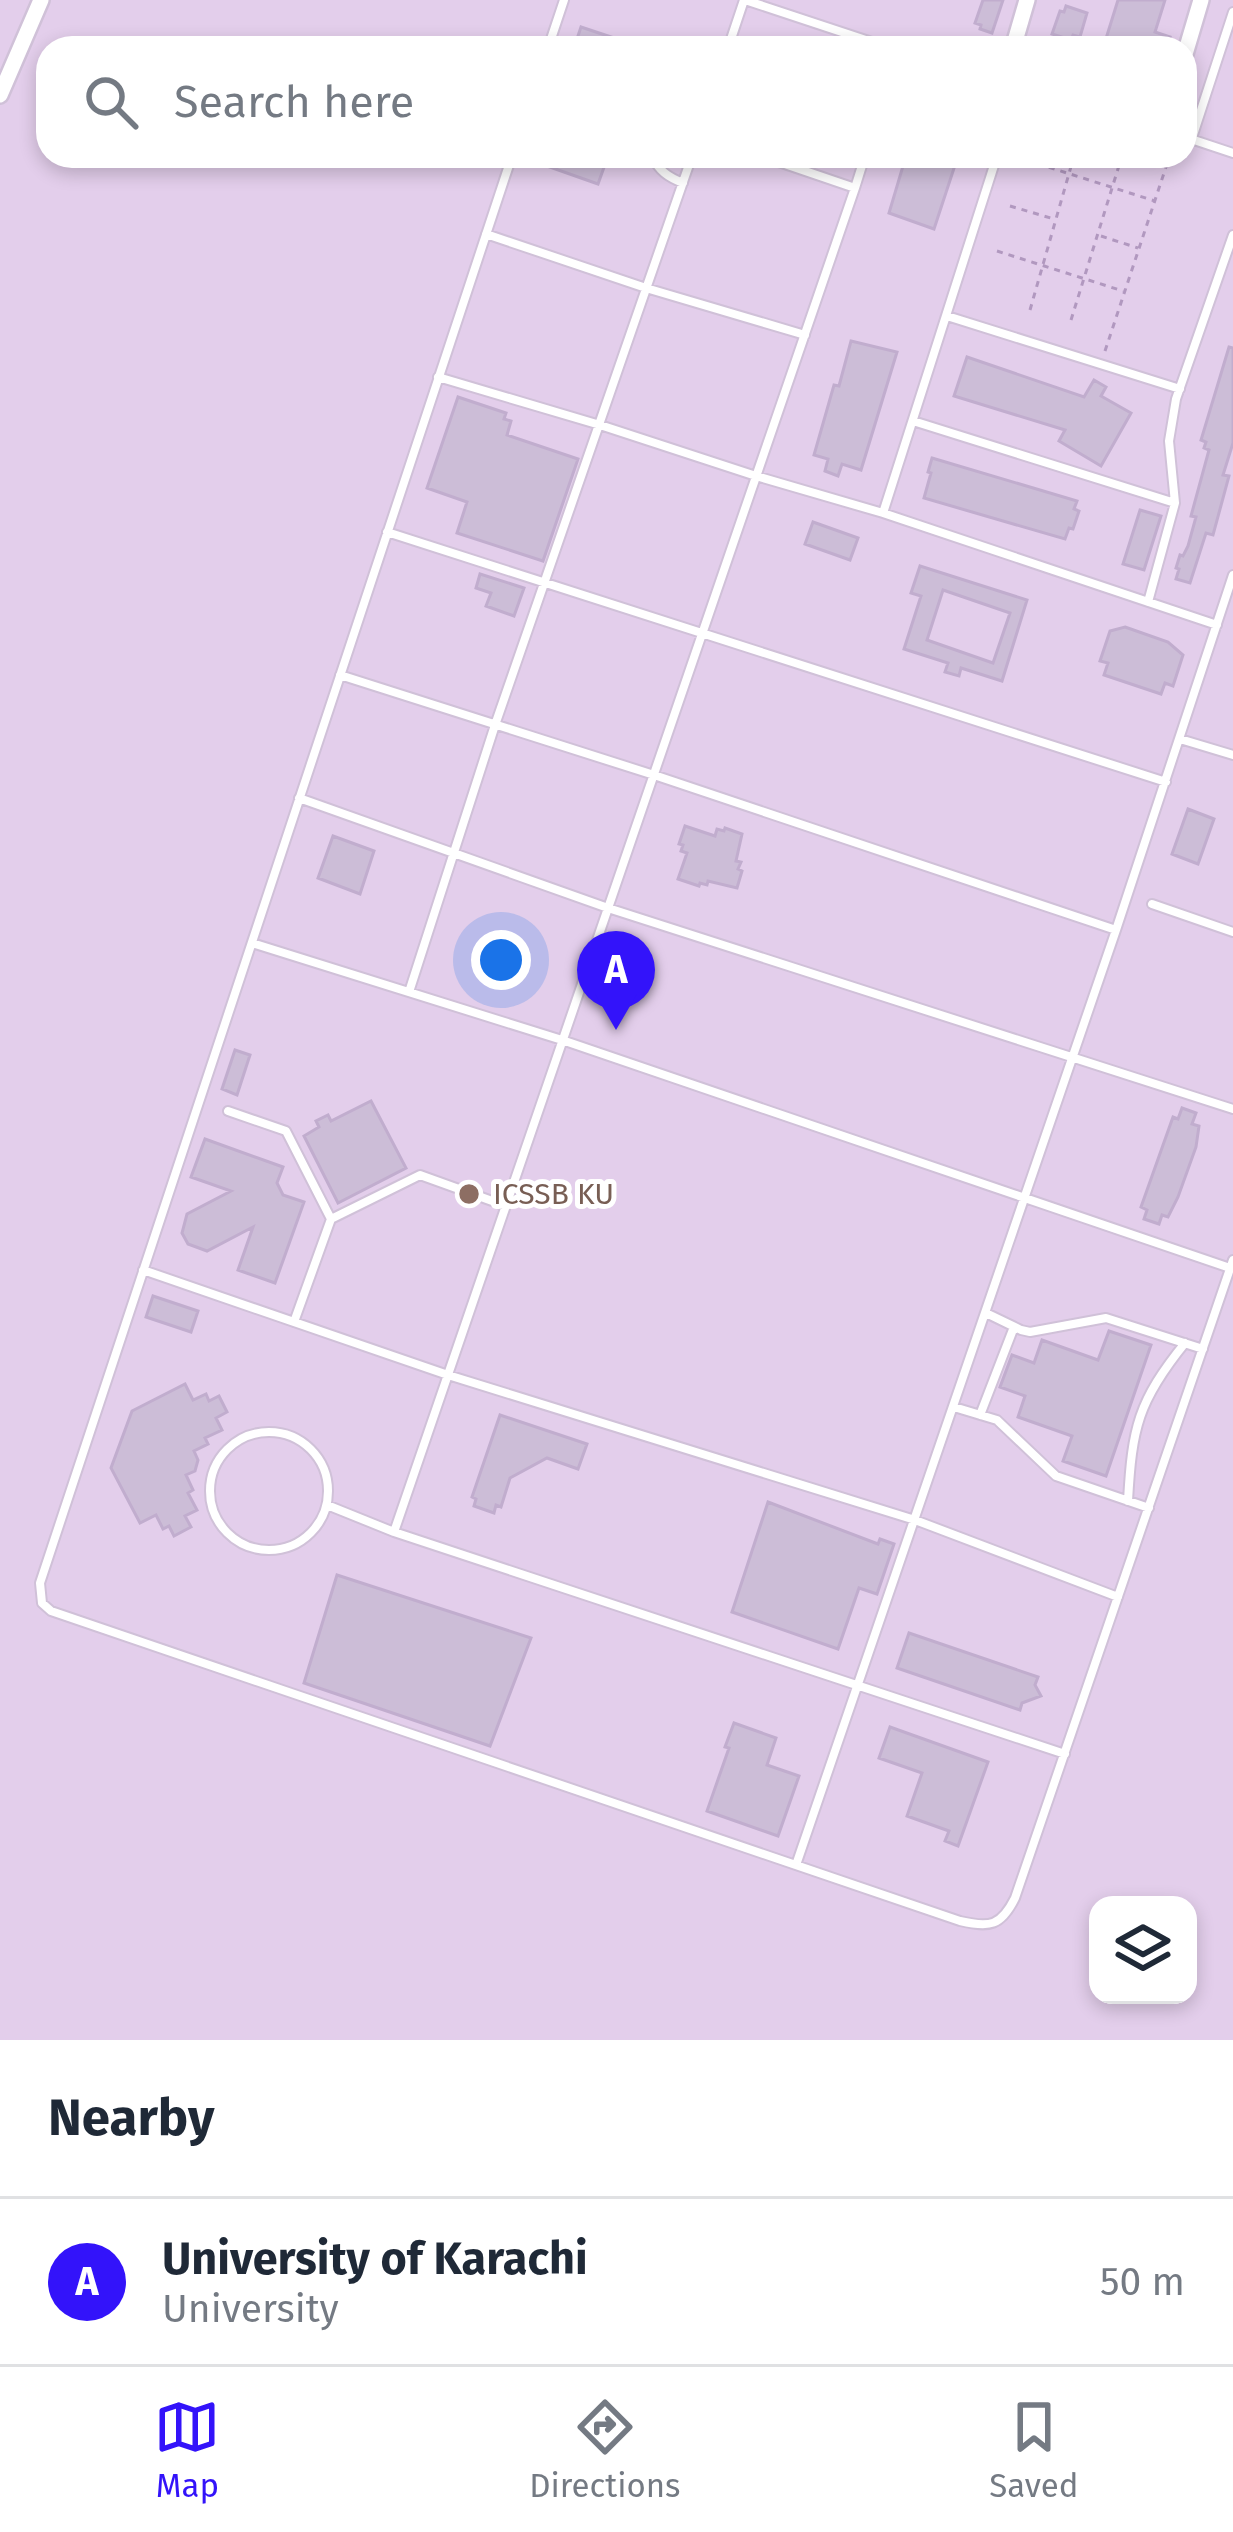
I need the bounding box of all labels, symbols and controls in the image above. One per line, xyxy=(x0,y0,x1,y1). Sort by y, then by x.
search box xyxy=(36,36,1197,168)
icon: search xyxy=(78,69,144,135)
text: Search here xyxy=(174,75,414,129)
your location xyxy=(471,930,531,990)
pin: A xyxy=(577,931,655,1030)
place label: ICSSB KU xyxy=(493,1176,614,1212)
marker: ICSSB KU xyxy=(456,1181,482,1207)
map controls xyxy=(1089,1896,1197,2004)
button: layers xyxy=(1089,1896,1197,2004)
text: Nearby xyxy=(48,2087,214,2149)
text: University of Karachi xyxy=(162,2232,588,2286)
text: A xyxy=(75,2259,99,2305)
text: 50 m xyxy=(1100,2259,1185,2305)
text: University xyxy=(162,2286,339,2332)
tab: Map xyxy=(154,2394,220,2506)
tab: Directions xyxy=(529,2394,681,2506)
tab: Saved xyxy=(989,2394,1079,2506)

